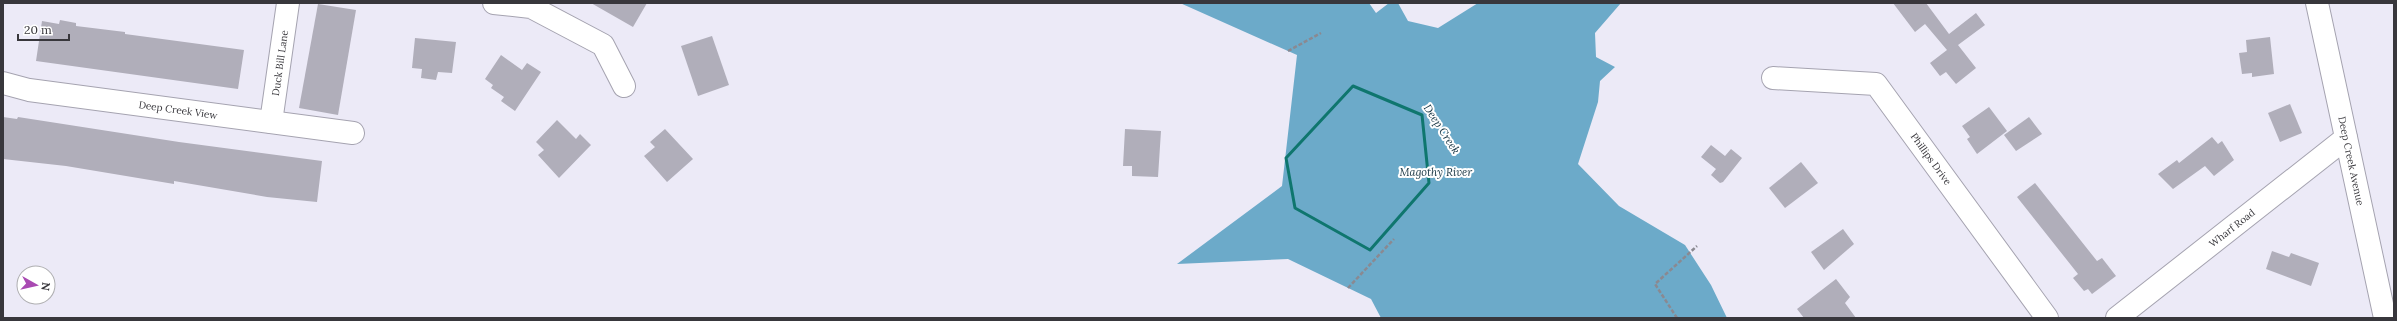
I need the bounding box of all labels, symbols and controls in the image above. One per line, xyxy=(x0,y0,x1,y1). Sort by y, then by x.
scale bar xyxy=(18,16,69,42)
text: 20 m xyxy=(24,22,52,37)
street label: Duck Bill Lane xyxy=(269,29,291,97)
street label: Deep Creek View xyxy=(138,98,218,122)
water label: Deep Creek xyxy=(1421,102,1463,157)
street label: Deep Creek Avenue xyxy=(2335,115,2367,207)
street label: Phillips Drive xyxy=(1908,130,1955,188)
water label: Magothy River xyxy=(1400,165,1473,179)
street label: Wharf Road xyxy=(2206,206,2258,250)
north arrow xyxy=(16,265,56,305)
text: N xyxy=(38,281,53,292)

